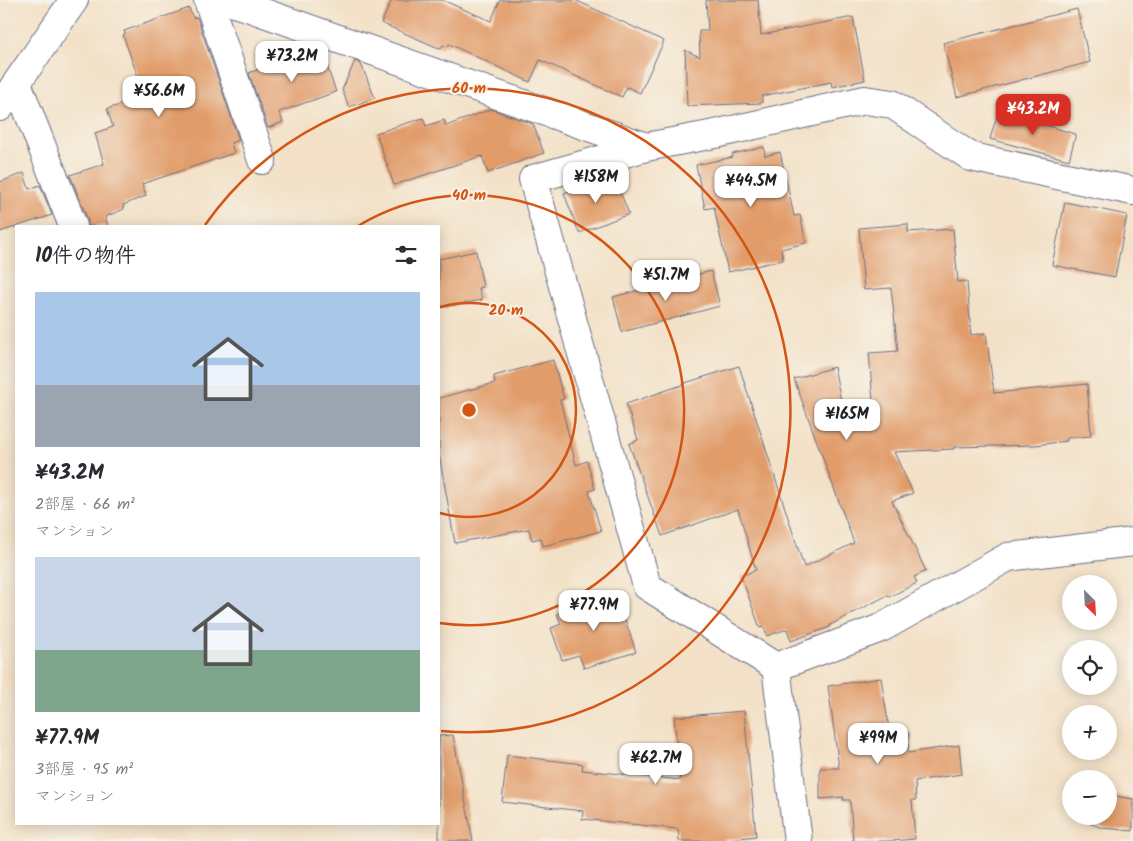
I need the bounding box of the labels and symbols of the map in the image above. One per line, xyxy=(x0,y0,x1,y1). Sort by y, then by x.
pin: ¥73.2M xyxy=(251,41,333,83)
pin: ¥56.6M xyxy=(118,76,200,118)
text: 60 m xyxy=(452,77,486,101)
pin: ¥43.2M xyxy=(992,94,1074,136)
pin: ¥158M xyxy=(561,162,631,204)
pin: ¥44.5M xyxy=(710,166,792,208)
text: 40 m xyxy=(452,184,486,208)
pin: ¥51.7M xyxy=(625,260,707,302)
text: 20 m xyxy=(489,299,523,323)
pin: ¥165M xyxy=(812,398,882,441)
centre of rings xyxy=(460,401,478,419)
north arrow xyxy=(1062,575,1118,630)
pin: ¥77.9M xyxy=(553,590,635,632)
pin: ¥99M xyxy=(848,722,908,765)
pin: ¥62.7M xyxy=(615,742,697,785)

